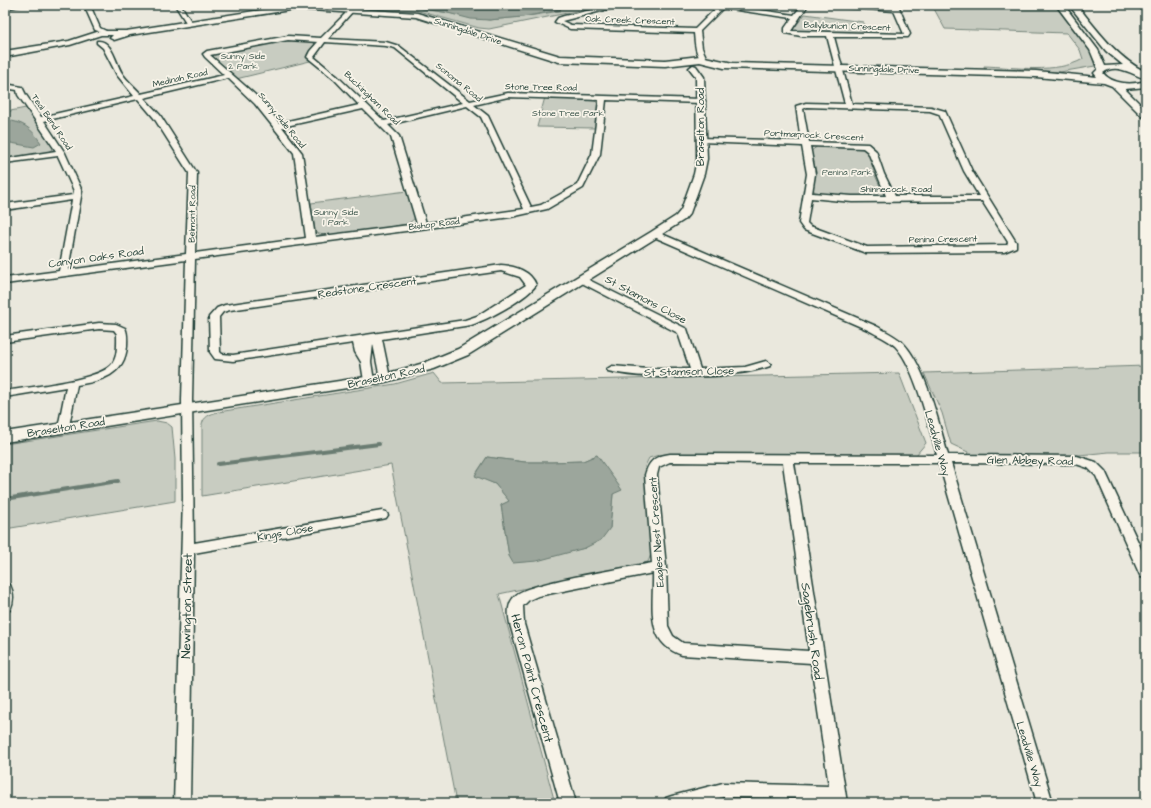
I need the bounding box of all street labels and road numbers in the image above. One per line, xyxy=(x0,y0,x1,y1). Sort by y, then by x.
street label: Oak Creek Crescent xyxy=(585,12,675,29)
street label: Sunningdale Drive xyxy=(432,14,504,49)
street label: Ballybunion Crescent xyxy=(803,18,891,35)
street label: Sonoma Road xyxy=(433,60,485,105)
street label: Sunningdale Drive xyxy=(848,62,920,77)
street label: Medinah Road xyxy=(151,66,209,91)
street label: Buckingham Road xyxy=(341,68,403,129)
street label: Stone Tree Road xyxy=(505,80,578,95)
street label: Braselton Road xyxy=(693,87,708,166)
street label: Sunny Side Road xyxy=(255,89,309,151)
street label: Teal Bend Road xyxy=(28,92,75,153)
street label: Portmarnock Crescent xyxy=(764,126,864,145)
street label: Shinnecock Road xyxy=(860,183,932,196)
street label: Belmont Road xyxy=(186,185,200,243)
street label: Bishop Road xyxy=(408,215,461,234)
street label: Penina Crescent xyxy=(909,232,978,247)
street label: Canyon Oaks Road xyxy=(48,243,145,273)
street label: St Stamons Close xyxy=(602,272,689,327)
street label: Redstone Crescent xyxy=(317,273,418,302)
street label: Braselton Road xyxy=(346,361,426,392)
street label: St Stamson Close xyxy=(644,363,734,380)
street label: Leadville Way xyxy=(920,408,954,478)
street label: Braselton Road xyxy=(26,414,106,441)
street label: Glen Abbey Road xyxy=(987,452,1074,470)
street label: Eagles Nest Crescent xyxy=(645,476,669,588)
street label: Kings Close xyxy=(256,520,314,546)
street label: Newington Street xyxy=(177,553,198,659)
street label: Sagebrush Road xyxy=(795,581,828,681)
street label: Heron Point Crescent xyxy=(506,612,558,745)
street label: Leadville Way xyxy=(1011,719,1047,789)

